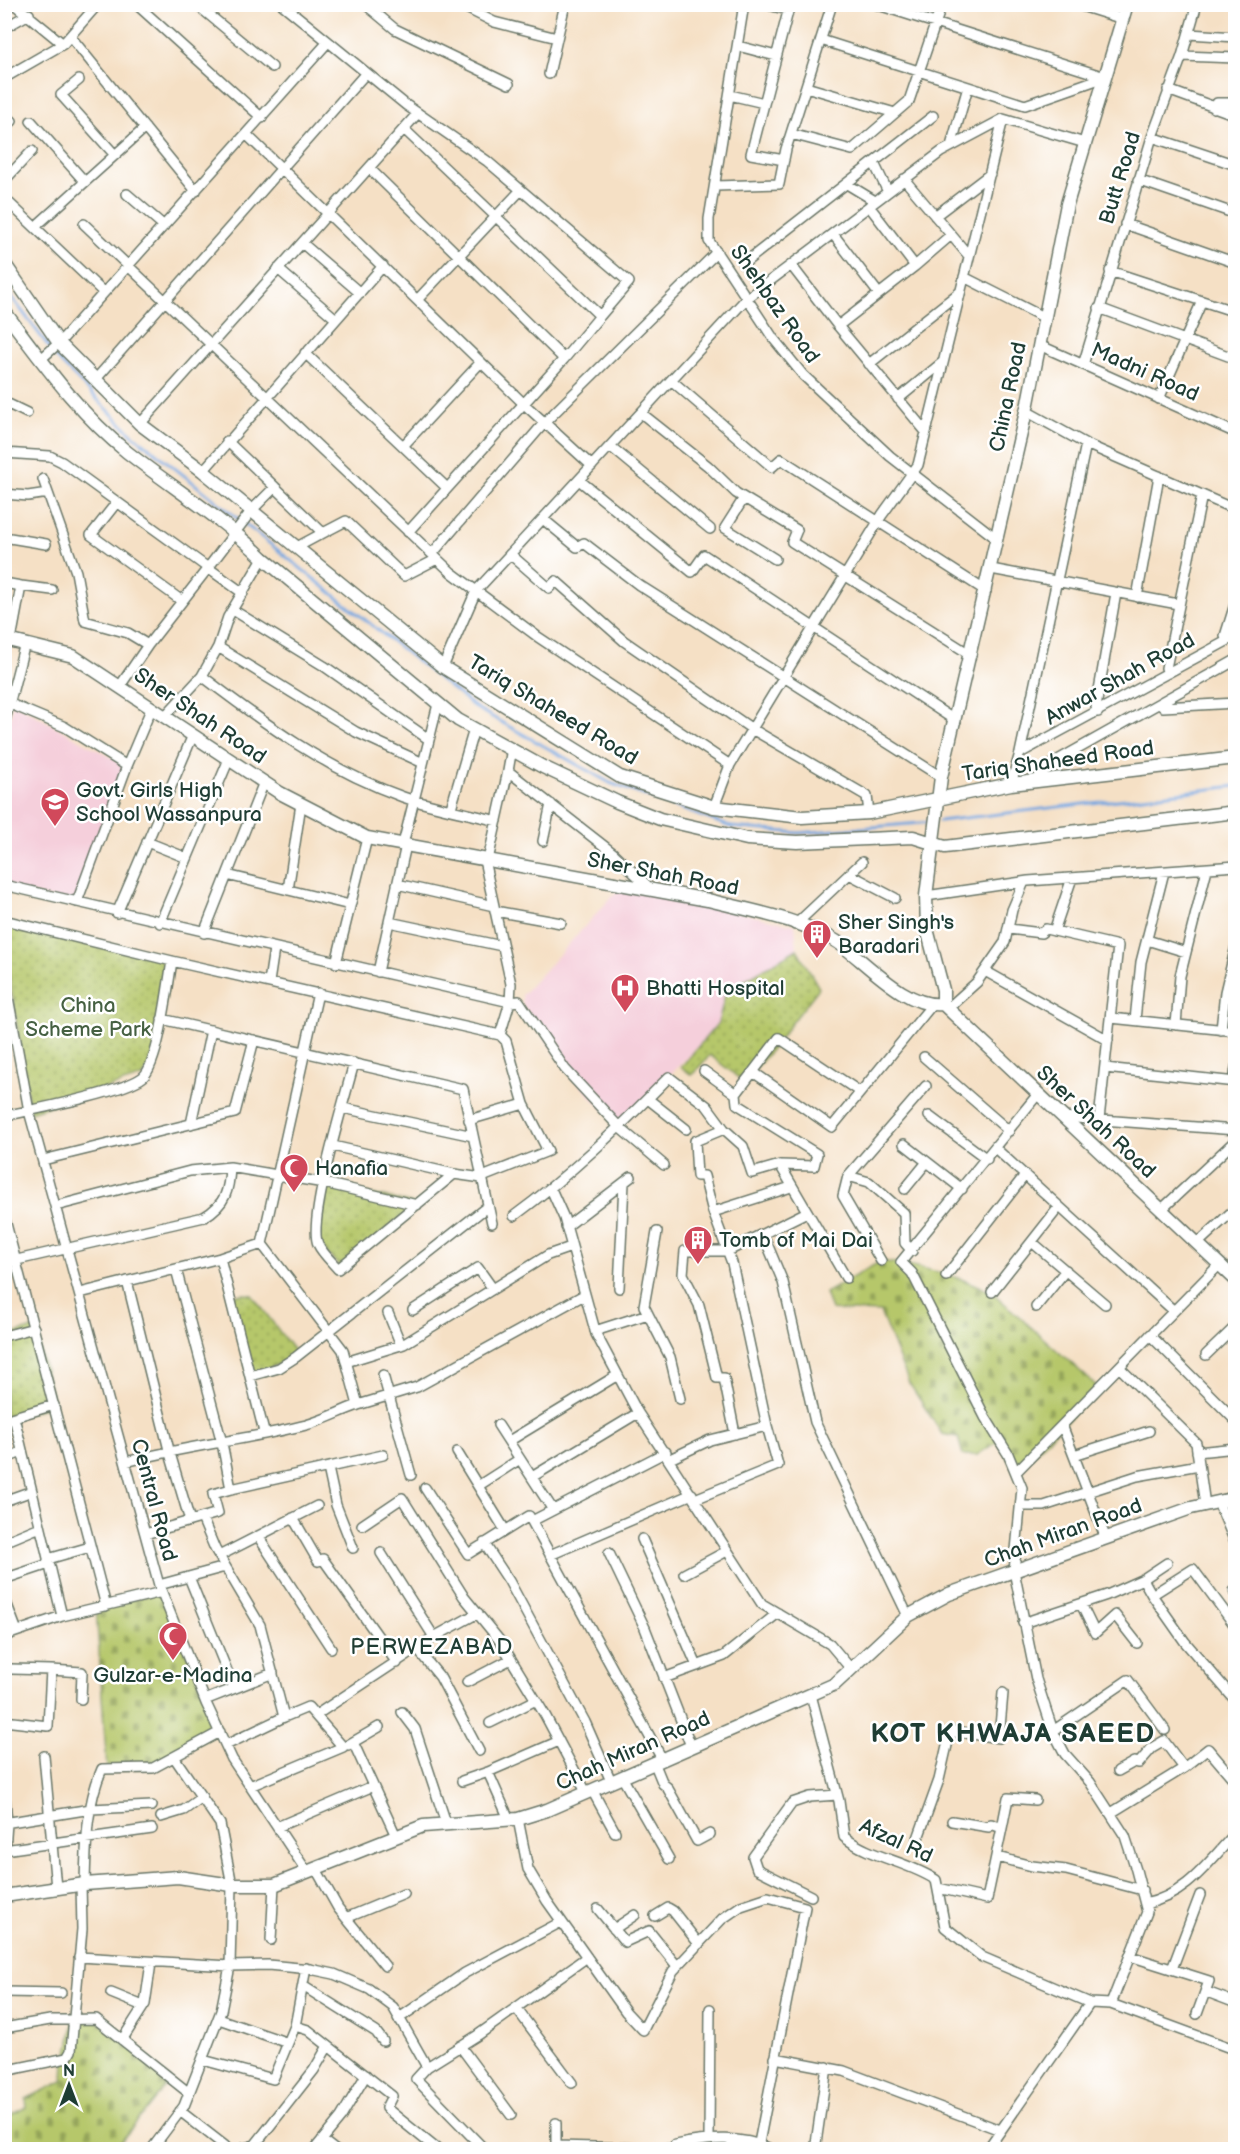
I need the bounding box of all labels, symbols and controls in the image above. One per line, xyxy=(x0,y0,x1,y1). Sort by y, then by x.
street label: Butt Road xyxy=(1094,129,1146,227)
street label: Shehbaz Road xyxy=(725,240,825,368)
street label: Madni Road xyxy=(1087,337,1203,407)
street label: China Road xyxy=(984,340,1032,454)
street label: Anwar Shah Road xyxy=(1041,627,1199,731)
street label: Tariq Shaheed Road xyxy=(464,649,642,771)
street label: Sher Shah Road xyxy=(129,663,271,769)
street label: Tariq Shaheed Road xyxy=(960,735,1156,787)
place label: Govt. Girls High School Wassanpura xyxy=(76,778,262,827)
school or university icon: Govt. Girls High School Wassanpura xyxy=(39,786,71,828)
street label: Sher Shah Road xyxy=(585,847,741,901)
place label: Sher Singh's Baradari xyxy=(838,910,954,959)
building icon: Sher Singh's Baradari xyxy=(801,918,833,960)
hospital icon: Bhatti Hospital xyxy=(609,972,641,1014)
place label: Bhatti Hospital xyxy=(646,976,785,1001)
park label: China Scheme Park xyxy=(25,993,151,1042)
street label: Sher Shah Road xyxy=(1031,1060,1161,1184)
mosque icon: Hanafia xyxy=(278,1152,310,1194)
place label: Hanafia xyxy=(315,1156,388,1181)
building icon: Tomb of Mai Dai xyxy=(682,1224,714,1266)
place label: Tomb of Mai Dai xyxy=(719,1228,873,1253)
street label: Central Road xyxy=(126,1436,182,1564)
street label: Chah Miran Road xyxy=(981,1493,1145,1573)
mosque icon: Gulzar-e-Madina xyxy=(157,1620,189,1662)
district label: PERWEZABAD xyxy=(350,1634,514,1661)
place label: Gulzar-e-Madina xyxy=(93,1663,253,1688)
street label: Chah Miran Road xyxy=(552,1706,714,1796)
district label: KOT KHWAJA SAEED xyxy=(870,1718,1156,1750)
street label: Afzal Rd xyxy=(855,1813,937,1869)
north arrow xyxy=(39,2055,99,2115)
text: N xyxy=(63,2062,75,2081)

